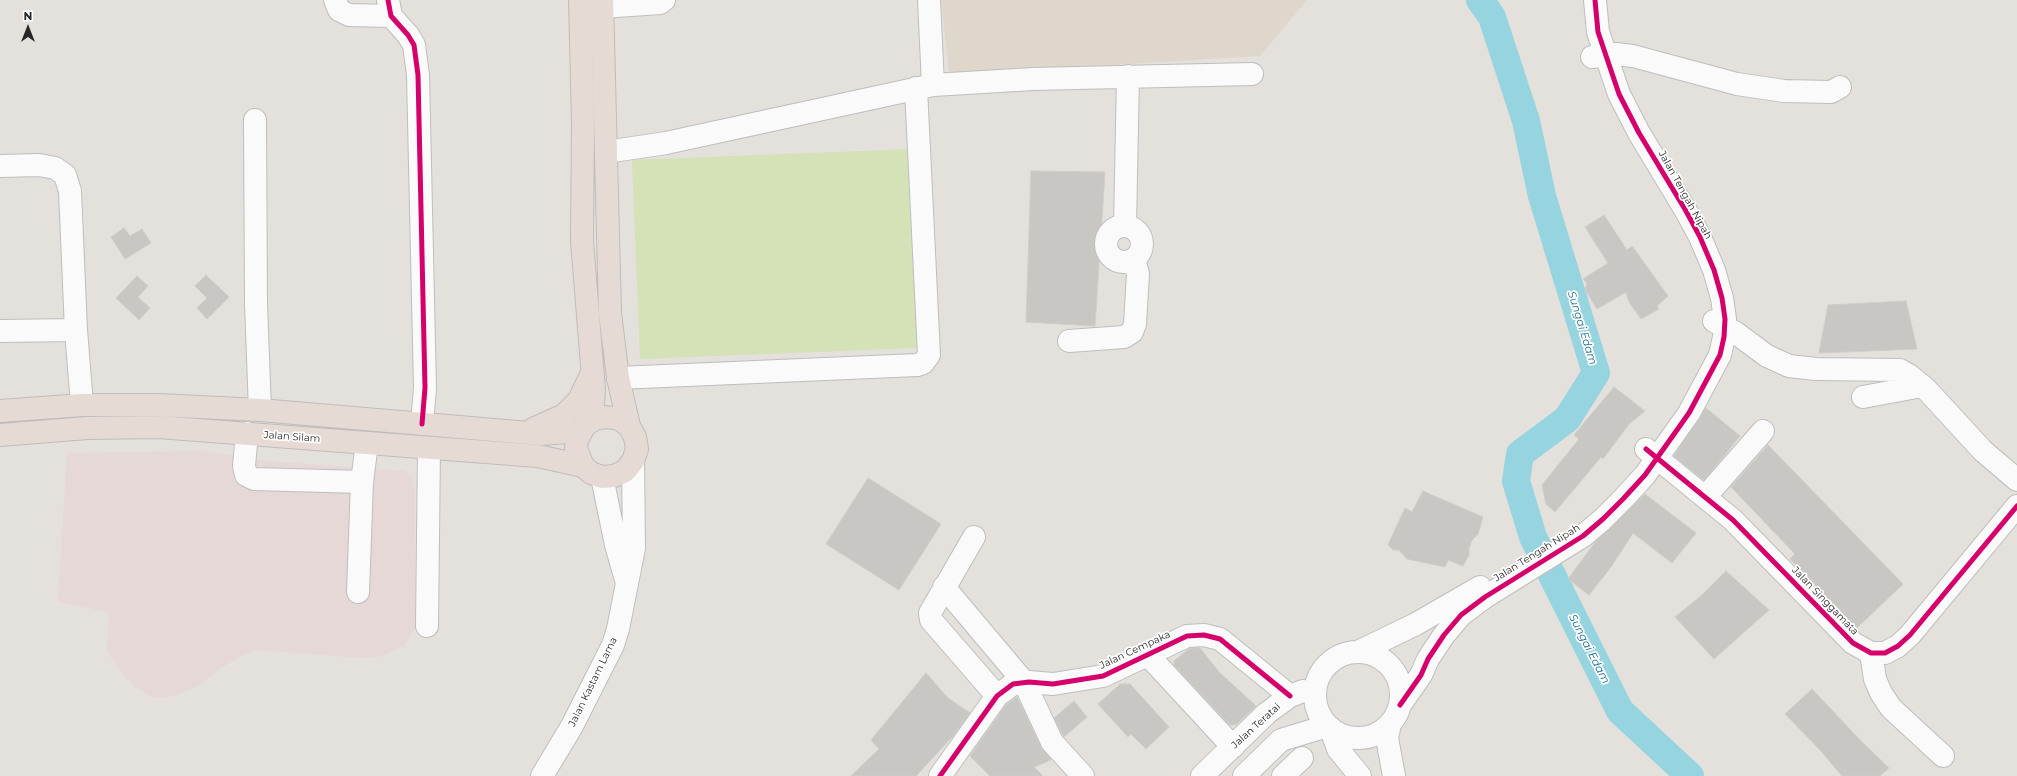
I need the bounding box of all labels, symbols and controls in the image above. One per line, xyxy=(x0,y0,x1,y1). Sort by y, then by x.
north arrow xyxy=(8,8,48,48)
text: N xyxy=(24,9,32,23)
street label: Jalan Tengah Nipah xyxy=(1656,149,1714,241)
water label: Sungai Edam xyxy=(1565,290,1599,366)
street label: Jalan Silam xyxy=(263,429,321,445)
street label: Jalan Tengah Nipah xyxy=(1492,522,1582,584)
street label: Jalan Singgamata xyxy=(1789,564,1861,638)
water label: Sungai Edam xyxy=(1566,612,1612,686)
street label: Jalan Cempaka xyxy=(1098,628,1172,672)
street label: Jalan Kastam Lama xyxy=(566,635,620,729)
street label: Jalan Teratai xyxy=(1229,701,1283,751)

